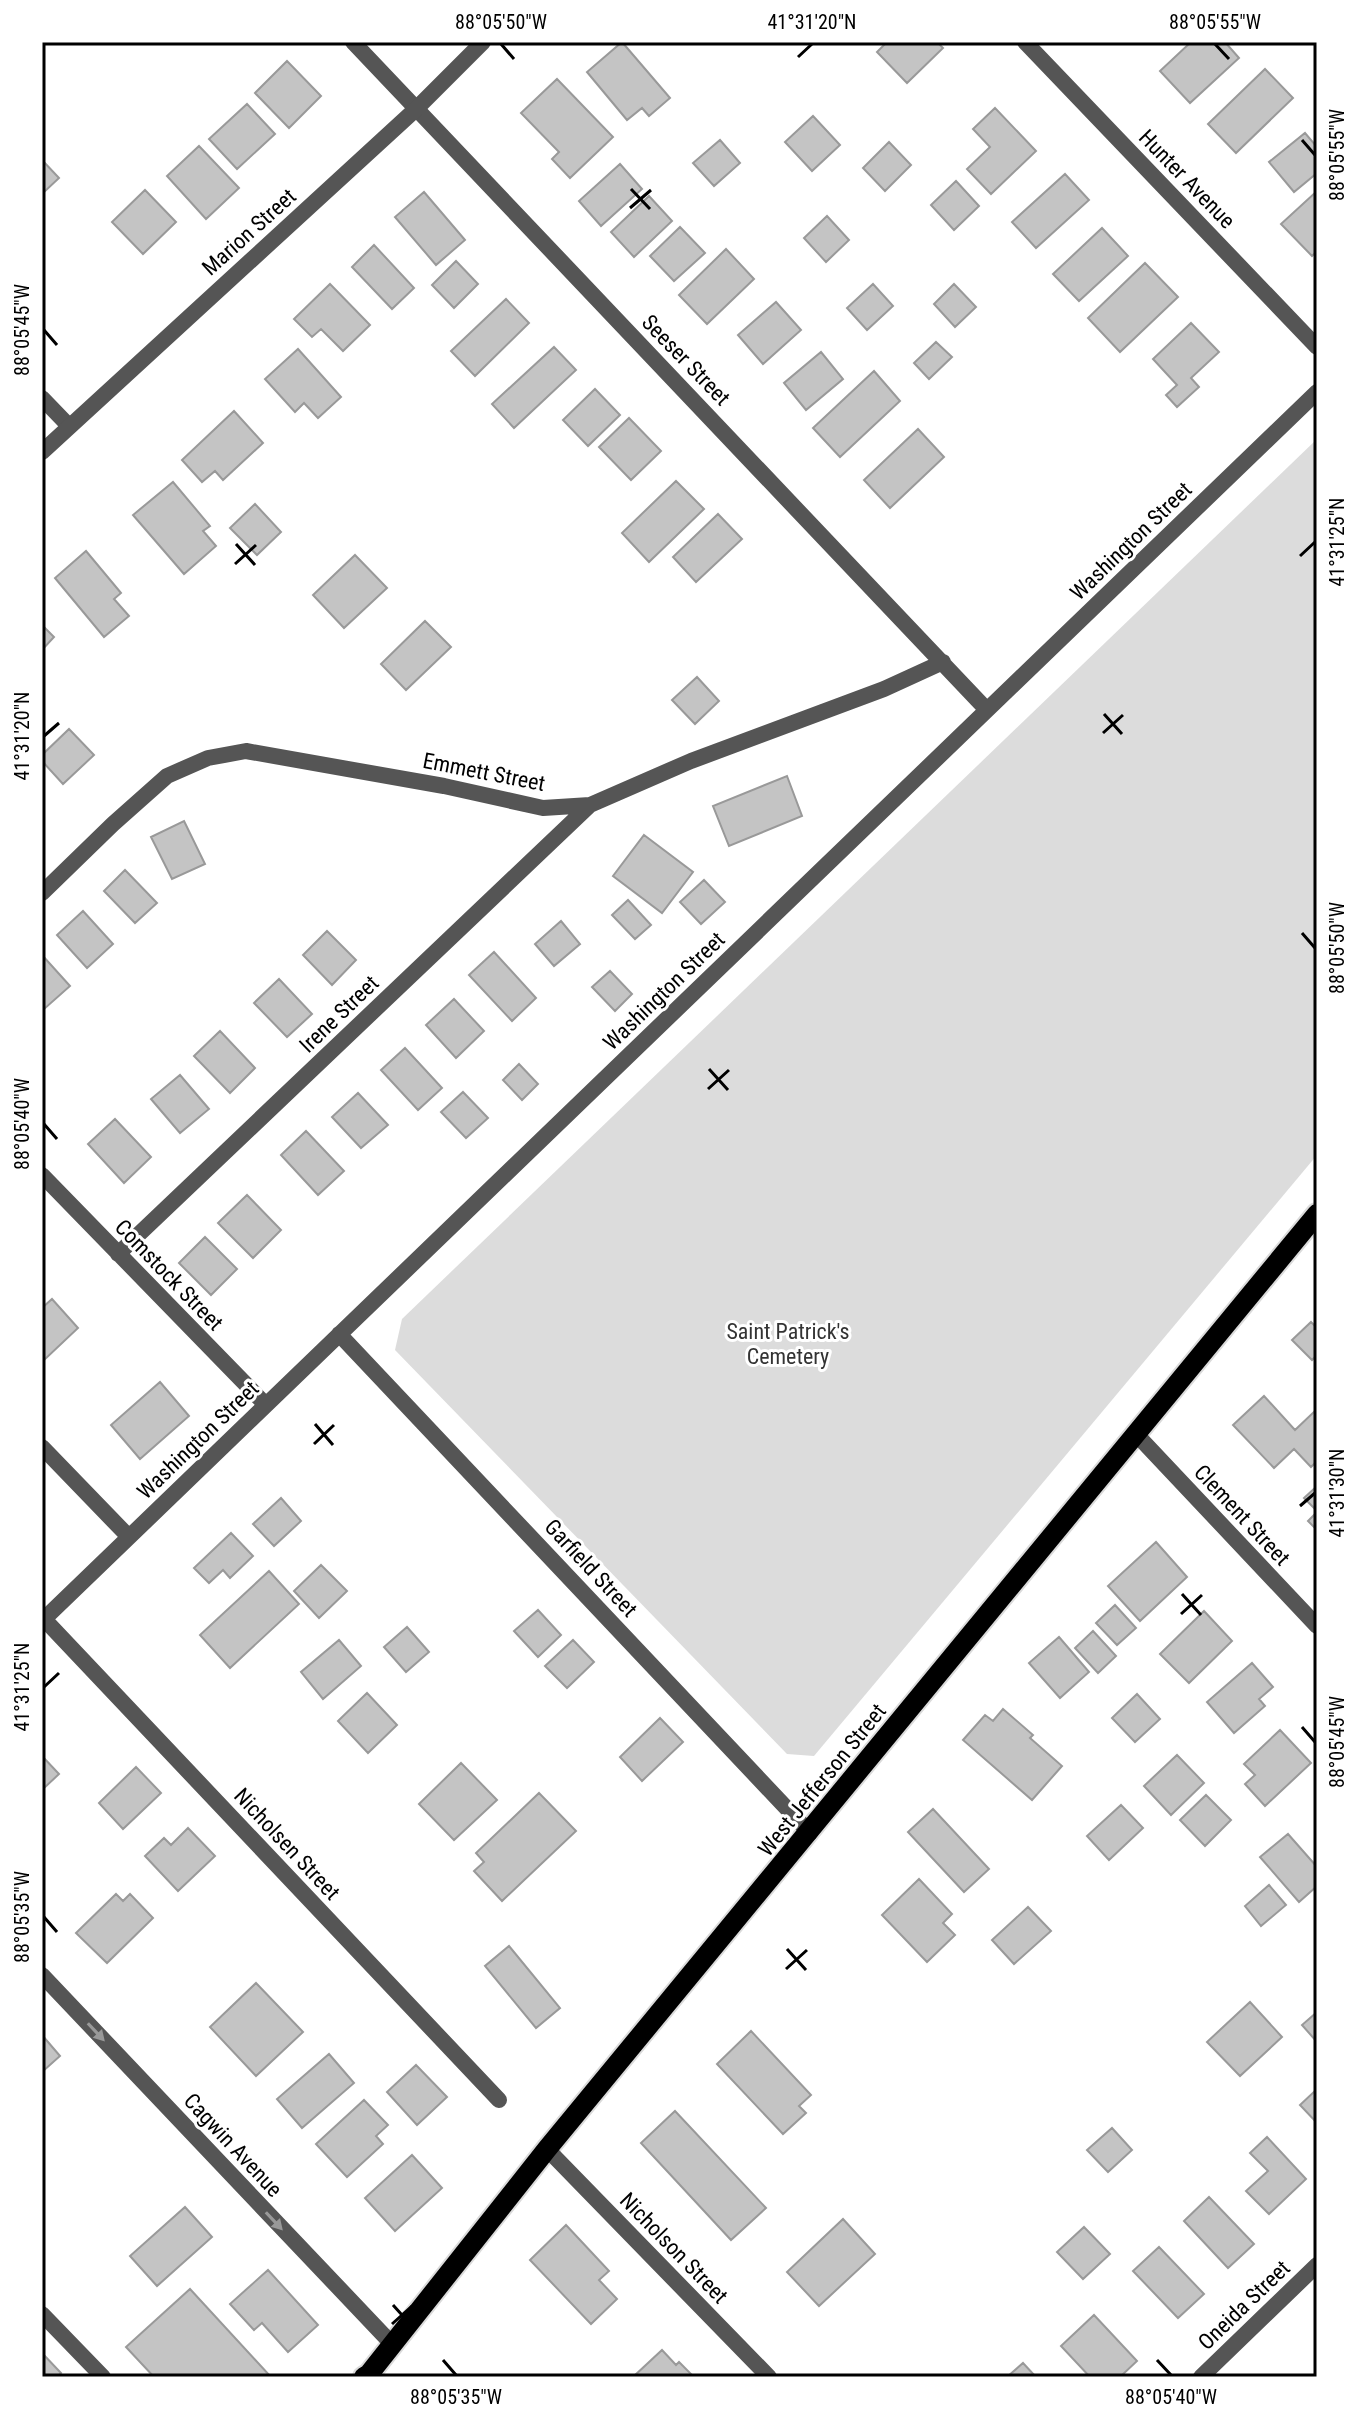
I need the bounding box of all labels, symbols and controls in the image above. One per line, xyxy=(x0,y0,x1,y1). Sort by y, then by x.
text: 88°05'50"W xyxy=(455,10,547,34)
text: 41°31'20"N xyxy=(767,10,857,34)
text: 88°05'55"W xyxy=(1169,10,1261,34)
text: 88°05'55"W xyxy=(1325,109,1349,201)
street label: Hunter Avenue xyxy=(1134,125,1240,233)
street label: Marion Street xyxy=(197,183,301,281)
text: 88°05'45"W xyxy=(10,284,34,376)
street label: Seeser Street xyxy=(637,310,735,410)
street label: Washington Street xyxy=(1065,477,1197,605)
text: 41°31'25"N xyxy=(1325,497,1349,587)
text: 41°31'20"N xyxy=(10,691,34,781)
street label: Emmett Street xyxy=(421,748,547,796)
text: 88°05'50"W xyxy=(1325,902,1349,994)
street label: Washington Street xyxy=(598,927,730,1055)
street label: Irene Street xyxy=(294,970,384,1058)
text: 88°05'40"W xyxy=(10,1078,34,1170)
street label: Comstock Street xyxy=(110,1214,228,1336)
park label: Saint Patrick's Cemetery xyxy=(726,1319,850,1369)
street label: Washington Street xyxy=(132,1376,264,1504)
text: 41°31'30"N xyxy=(1325,1448,1349,1538)
street label: Clement Street xyxy=(1189,1459,1295,1571)
street label: Garfield Street xyxy=(540,1514,642,1622)
text: 41°31'25"N xyxy=(10,1642,34,1732)
text: 88°05'45"W xyxy=(1325,1696,1349,1788)
street label: West Jefferson Street xyxy=(753,1699,891,1861)
street label: Nicholsen Street xyxy=(229,1783,345,1905)
text: 88°05'35"W xyxy=(10,1871,34,1963)
one-way arrow xyxy=(86,2022,104,2041)
street label: Cagwin Avenue xyxy=(179,2088,287,2202)
street label: Nicholson Street xyxy=(615,2188,733,2308)
one-way arrow xyxy=(265,2211,283,2230)
street label: Oneida Street xyxy=(1193,2255,1295,2355)
text: 88°05'35"W xyxy=(410,2385,502,2409)
text: 88°05'40"W xyxy=(1125,2385,1217,2409)

